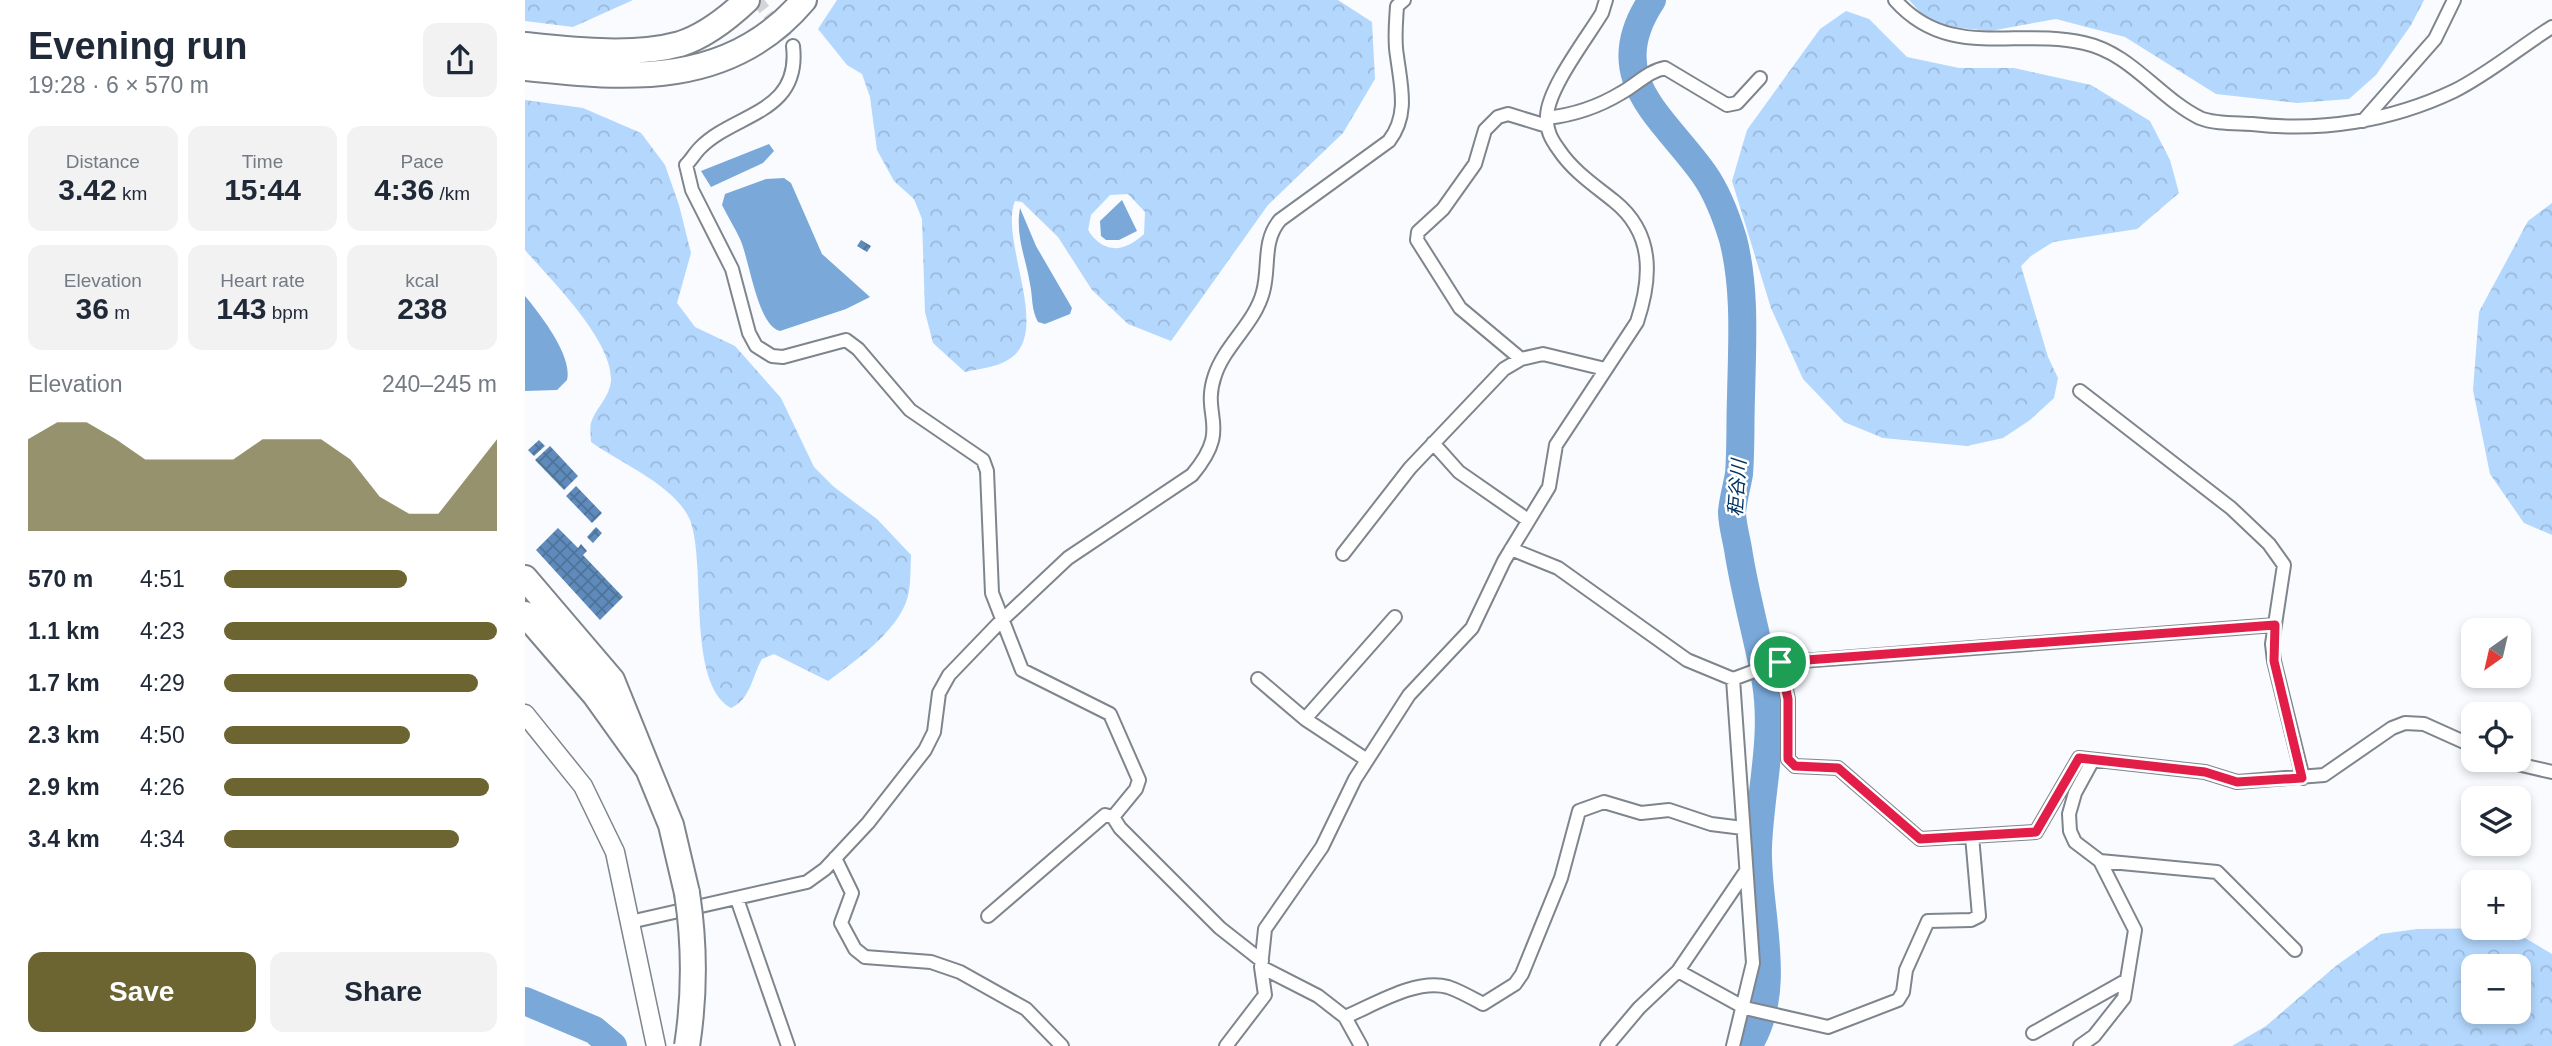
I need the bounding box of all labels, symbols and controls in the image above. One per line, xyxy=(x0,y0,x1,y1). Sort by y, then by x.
button: share xyxy=(423,23,497,97)
text: Evening run xyxy=(28,25,248,67)
text: 19:28 · 6 × 570 m xyxy=(28,72,209,98)
text: Distance xyxy=(66,151,140,172)
text: Time xyxy=(242,151,283,172)
text: Pace xyxy=(401,151,444,172)
text: 3.42 xyxy=(58,173,117,206)
text: 15:44 xyxy=(224,173,301,206)
text: 4:36 xyxy=(374,173,434,206)
text: km xyxy=(117,183,147,204)
text: /km xyxy=(434,183,470,204)
text: Elevation xyxy=(64,270,142,291)
text: Heart rate xyxy=(220,270,305,291)
text: kcal xyxy=(405,270,439,291)
text: 36 xyxy=(76,292,109,325)
text: 143 xyxy=(216,292,266,325)
text: 238 xyxy=(397,292,447,325)
text: m xyxy=(109,302,130,323)
text: bpm xyxy=(266,302,309,323)
text: Elevation xyxy=(28,371,123,397)
text: 240–245 m xyxy=(382,371,497,397)
water label: 秬谷川 xyxy=(1725,457,1750,517)
text: 570 m xyxy=(28,566,93,592)
text: 4:51 xyxy=(140,566,185,592)
text: 1.1 km xyxy=(28,618,100,644)
text: 4:23 xyxy=(140,618,185,644)
north arrow xyxy=(2461,618,2531,688)
map controls xyxy=(2461,618,2531,1024)
pin xyxy=(1750,632,1810,692)
icon: arrive xyxy=(1761,643,1799,681)
text: 1.7 km xyxy=(28,670,100,696)
text: 4:29 xyxy=(140,670,185,696)
button: locate xyxy=(2461,702,2531,772)
text: 2.3 km xyxy=(28,722,100,748)
text: 4:50 xyxy=(140,722,185,748)
text: 2.9 km xyxy=(28,774,100,800)
text: 4:26 xyxy=(140,774,185,800)
button: layers xyxy=(2461,786,2531,856)
text: 3.4 km xyxy=(28,826,100,852)
text: 4:34 xyxy=(140,826,185,852)
button: + xyxy=(2461,870,2531,940)
button: Save xyxy=(28,952,256,1032)
button: Share xyxy=(270,952,497,1032)
button: − xyxy=(2461,954,2531,1024)

